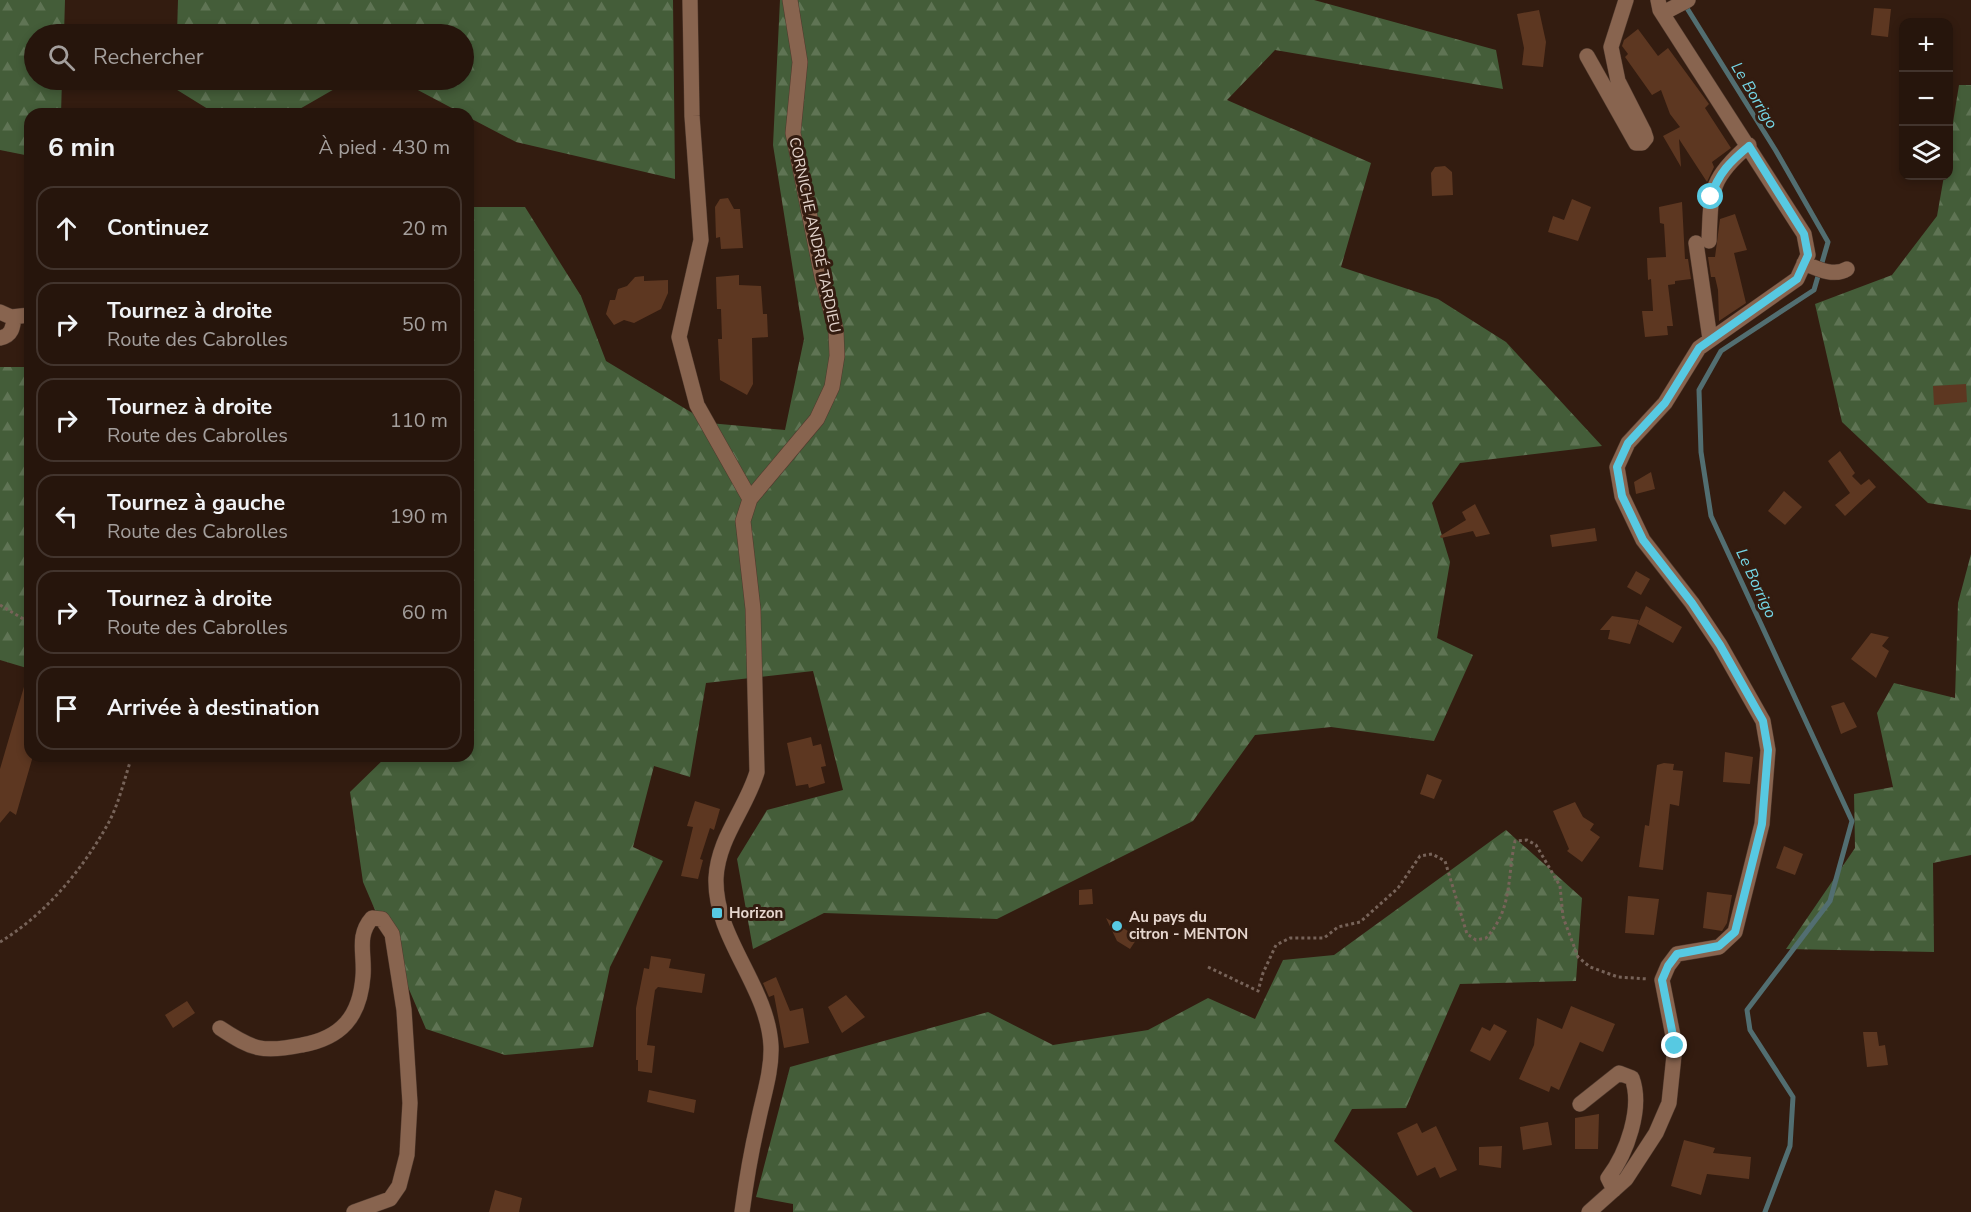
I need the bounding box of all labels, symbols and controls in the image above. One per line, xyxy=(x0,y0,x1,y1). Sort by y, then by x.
map controls xyxy=(1899,18,1953,180)
button: + xyxy=(1899,18,1953,72)
search box xyxy=(24,24,474,90)
icon: search xyxy=(45,41,78,74)
text: Rechercher xyxy=(93,42,204,72)
water label: Le Borrigo xyxy=(1726,58,1783,133)
button: − xyxy=(1899,72,1953,126)
button: layers xyxy=(1899,126,1953,180)
text: 6 min xyxy=(48,130,115,165)
text: À pied · 430 m xyxy=(319,134,450,161)
street label: CORNICHE ANDRÉ TARDIEU xyxy=(784,135,846,335)
route start xyxy=(1697,183,1723,209)
icon: ahead xyxy=(50,212,83,245)
text: Continuez xyxy=(107,213,209,243)
text: 20 m xyxy=(402,215,448,242)
text: Tournez à droite xyxy=(107,296,272,326)
icon: right xyxy=(50,308,83,341)
text: 50 m xyxy=(402,311,448,338)
text: Route des Cabrolles xyxy=(107,326,288,353)
text: Tournez à droite xyxy=(107,392,272,422)
icon: right xyxy=(50,404,83,437)
text: 110 m xyxy=(390,407,448,434)
text: Route des Cabrolles xyxy=(107,422,288,449)
text: Tournez à gauche xyxy=(107,488,285,518)
icon: left xyxy=(50,500,83,533)
text: 190 m xyxy=(390,503,448,530)
text: Route des Cabrolles xyxy=(107,518,288,545)
water label: Le Borrigo xyxy=(1730,545,1782,622)
text: Tournez à droite xyxy=(107,584,272,614)
icon: right xyxy=(50,596,83,629)
text: 60 m xyxy=(402,599,448,626)
text: Route des Cabrolles xyxy=(107,614,288,641)
icon: arrive xyxy=(50,692,83,725)
text: Arrivée à destination xyxy=(107,693,320,723)
place label: Horizon xyxy=(729,903,783,923)
marker: Horizon xyxy=(710,906,724,920)
place label: Au pays du citron - MENTON xyxy=(1129,907,1248,944)
marker: Au pays du citron - MENTON xyxy=(1110,919,1124,933)
route end xyxy=(1661,1032,1687,1058)

